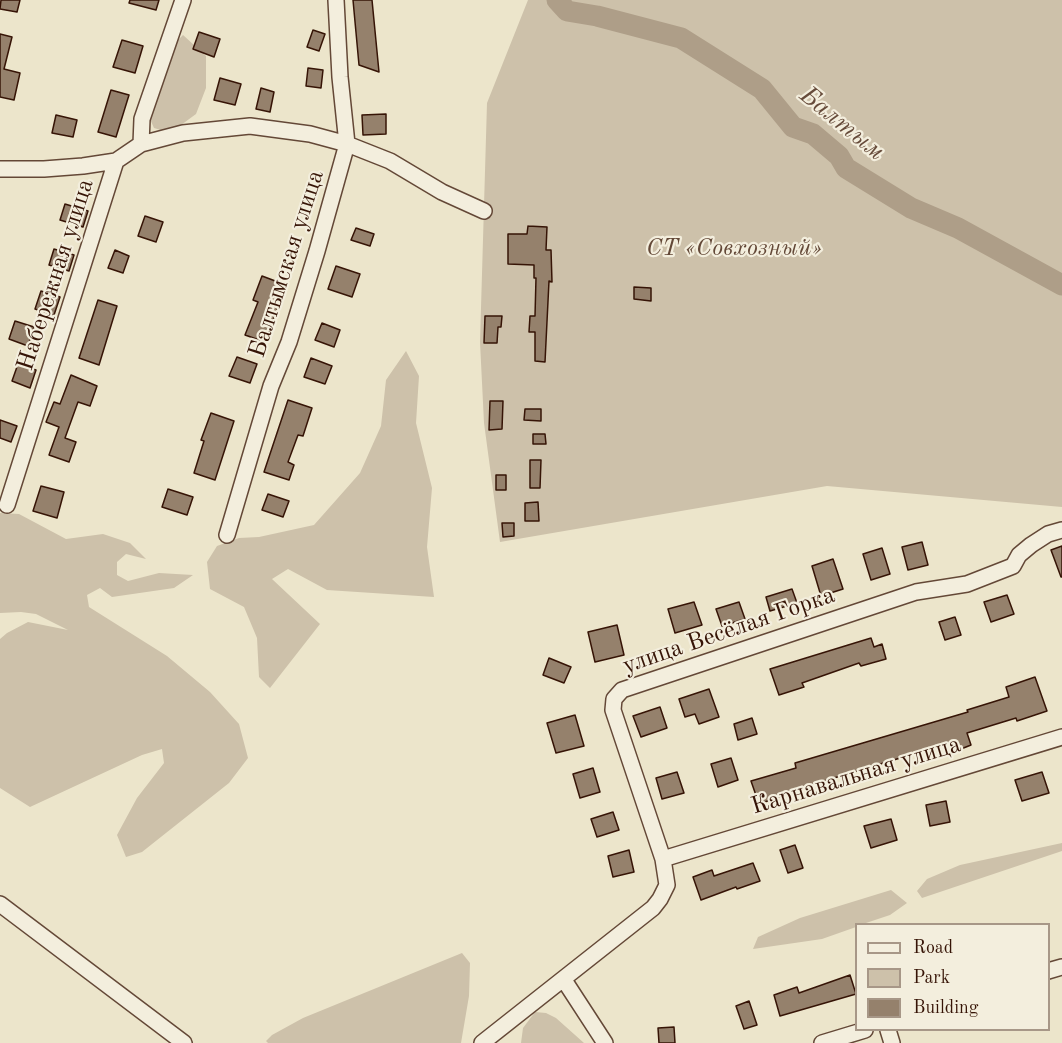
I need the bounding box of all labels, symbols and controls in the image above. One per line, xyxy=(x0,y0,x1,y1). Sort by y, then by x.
water label: Балтым xyxy=(793,80,891,168)
street label: Балтымская улица xyxy=(243,167,331,361)
street label: Набережная улица xyxy=(11,175,101,375)
park label: СТ «Совхозный» xyxy=(646,235,822,263)
street label: улица Весёлая Горка xyxy=(619,581,839,681)
street label: Карнавальная улица xyxy=(748,730,964,822)
legend xyxy=(855,923,1050,1031)
text: Road xyxy=(913,939,953,957)
text: Park xyxy=(913,969,950,987)
text: Building xyxy=(913,999,978,1017)

